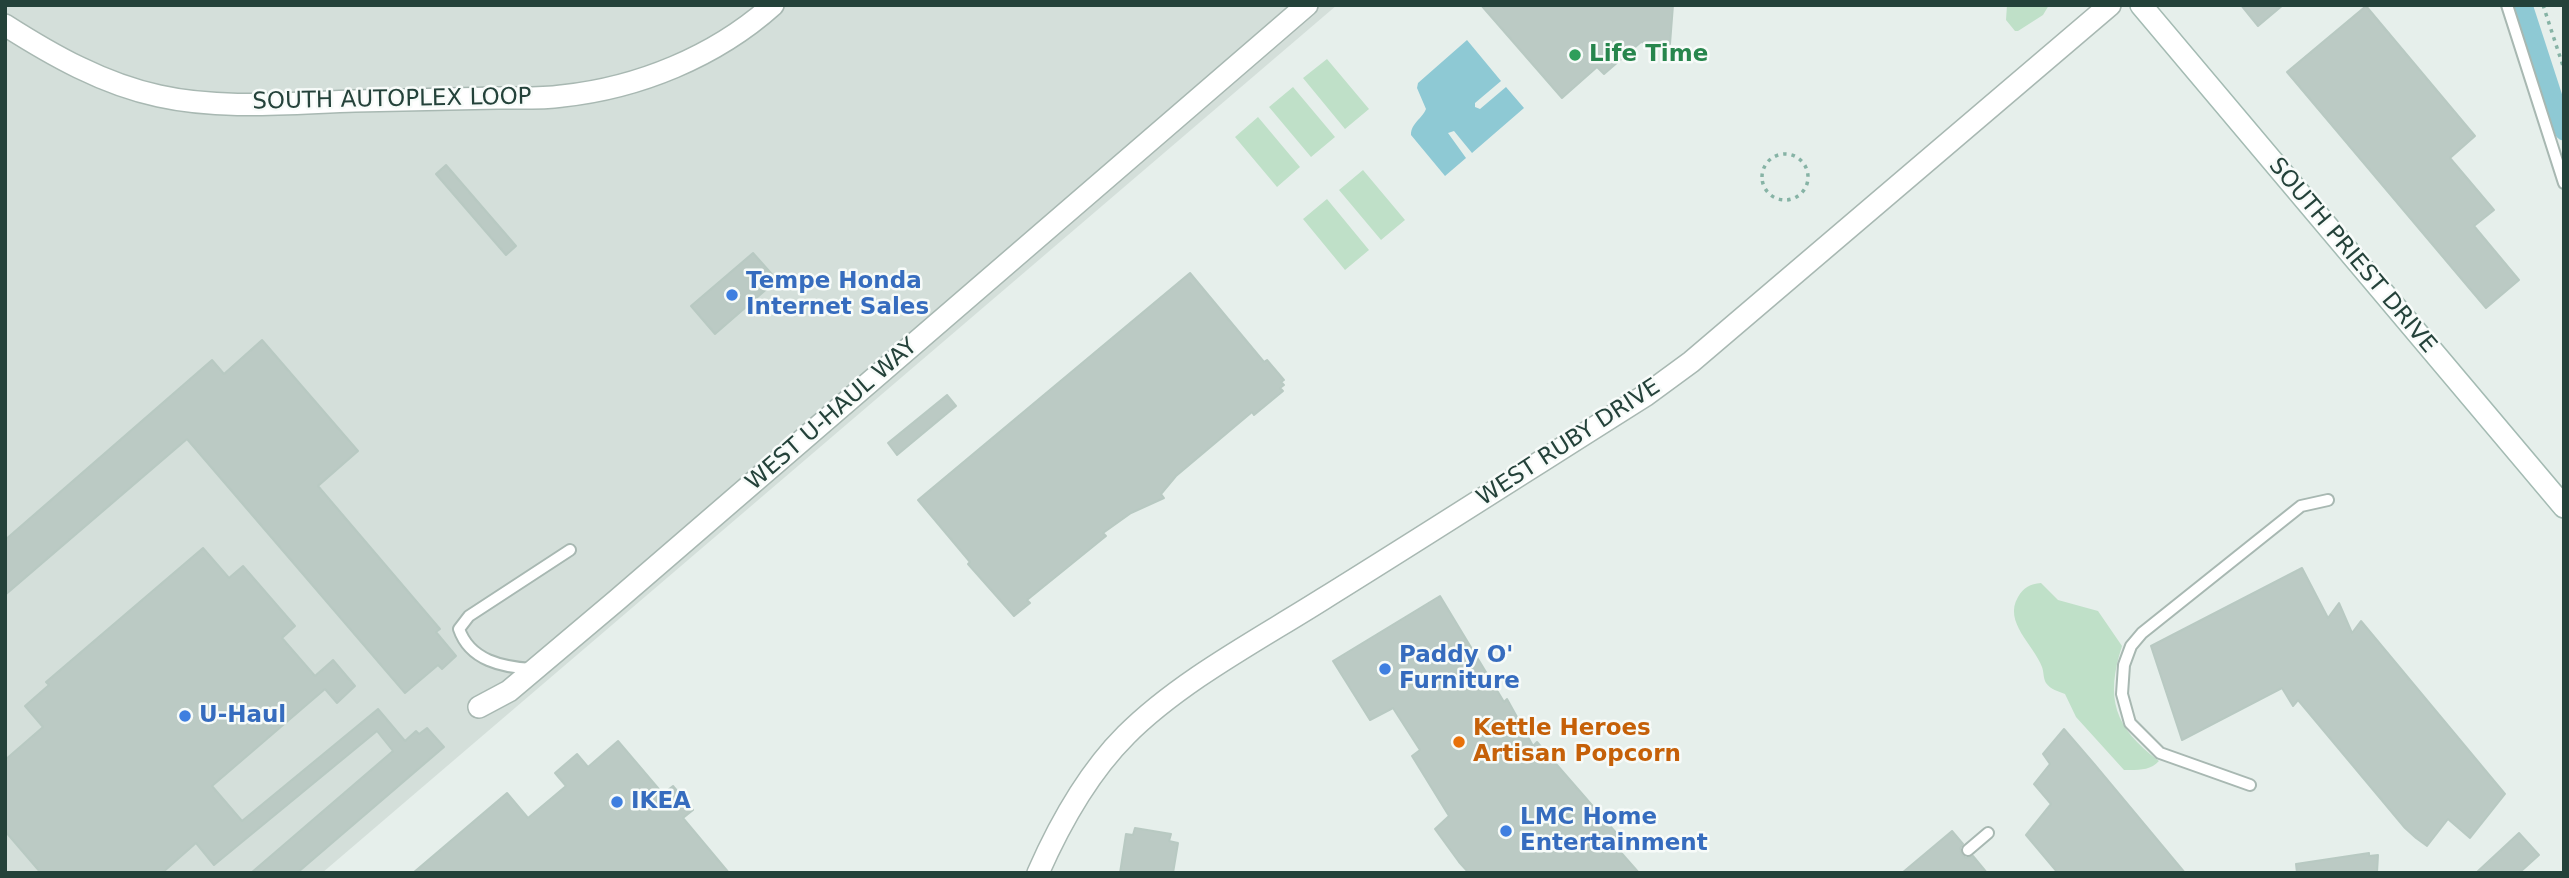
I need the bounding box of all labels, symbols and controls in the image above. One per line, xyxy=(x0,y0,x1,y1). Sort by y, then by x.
place label: Life Time xyxy=(1589,41,1708,69)
marker: Life Time xyxy=(1567,47,1583,63)
street label: SOUTH AUTOPLEX LOOP xyxy=(252,84,532,116)
street label: SOUTH PRIEST DRIVE xyxy=(2262,153,2442,359)
place label: Tempe Honda Internet Sales xyxy=(746,268,929,322)
marker: Tempe Honda Internet Sales xyxy=(724,287,740,303)
street label: WEST U-HAUL WAY xyxy=(741,333,923,497)
street label: WEST RUBY DRIVE xyxy=(1472,374,1666,512)
place label: Paddy O' Furniture xyxy=(1399,642,1520,696)
marker: Paddy O' Furniture xyxy=(1377,661,1393,677)
place label: U-Haul xyxy=(199,702,286,730)
marker: U-Haul xyxy=(177,708,193,724)
place label: Kettle Heroes Artisan Popcorn xyxy=(1473,715,1681,769)
marker: Kettle Heroes Artisan Popcorn xyxy=(1451,734,1467,750)
place label: IKEA xyxy=(631,788,691,816)
marker: IKEA xyxy=(609,794,625,810)
place label: LMC Home Entertainment xyxy=(1520,804,1708,858)
marker: LMC Home Entertainment xyxy=(1498,823,1514,839)

